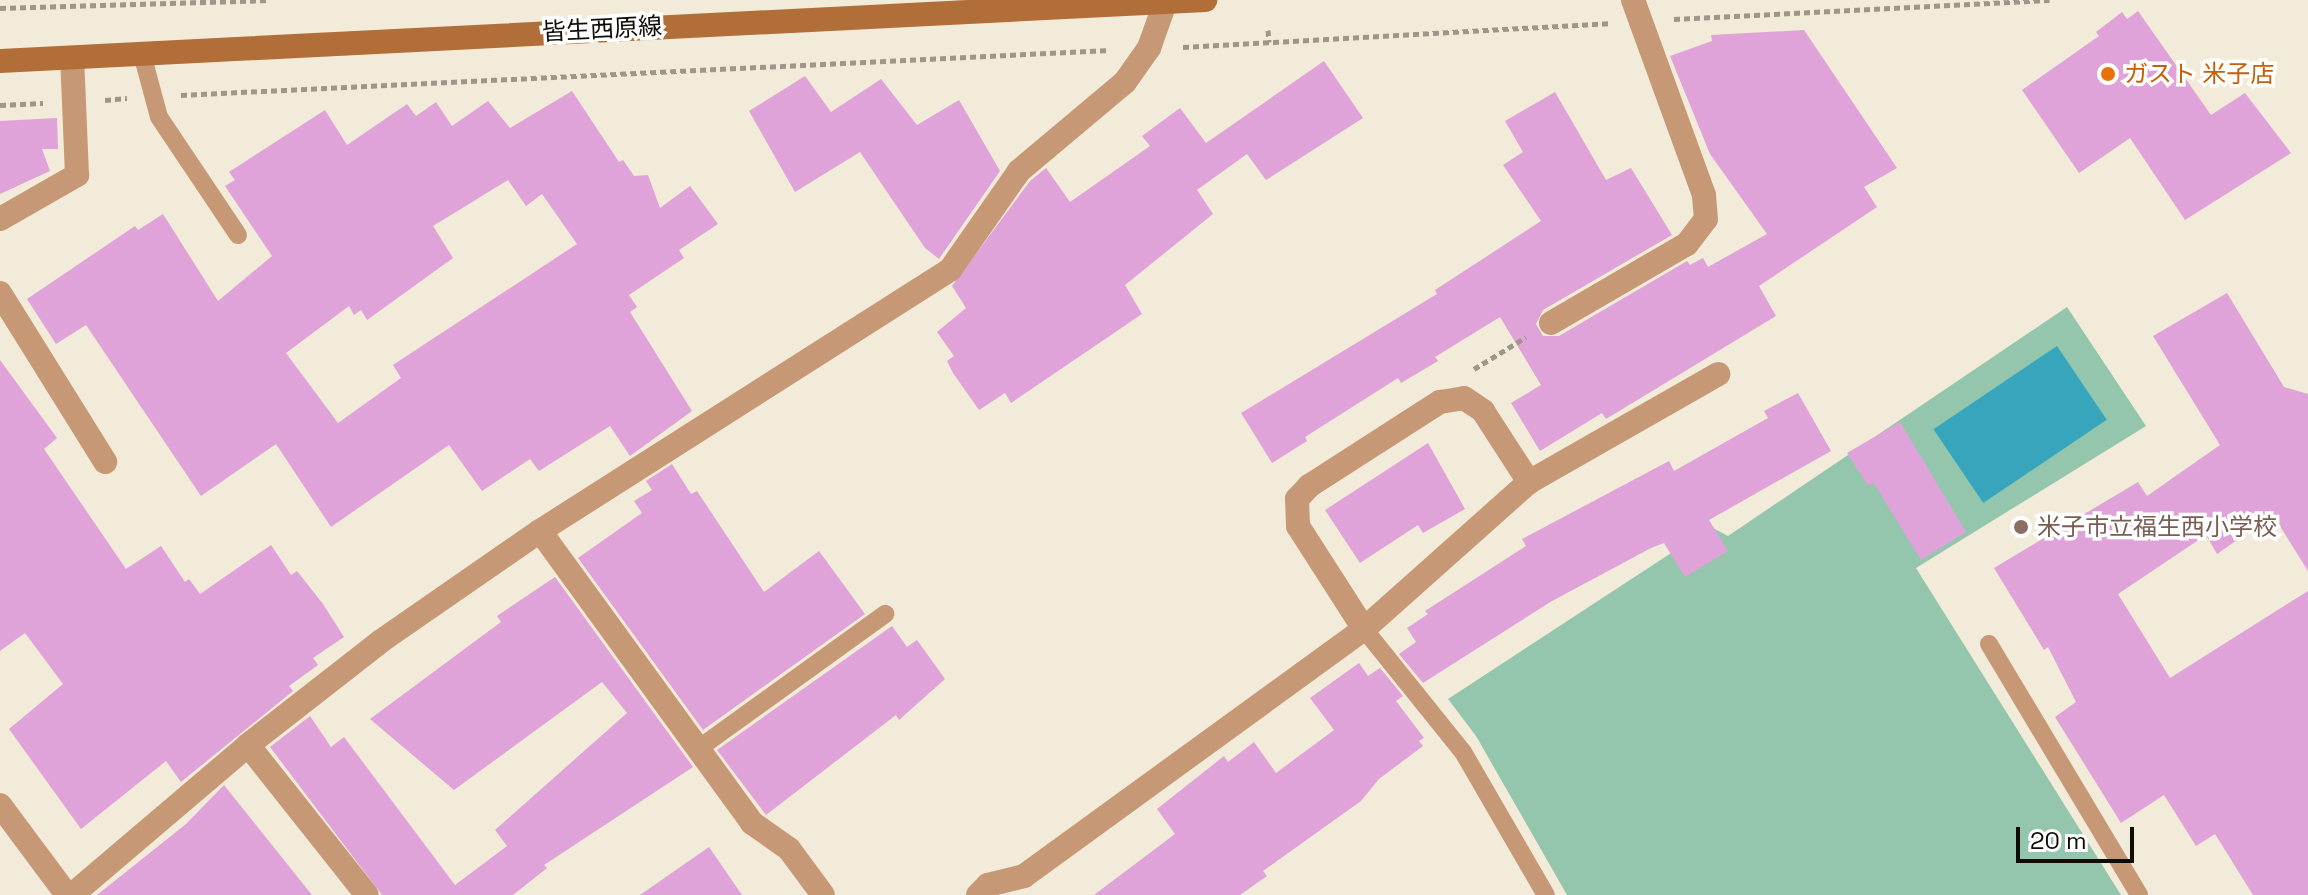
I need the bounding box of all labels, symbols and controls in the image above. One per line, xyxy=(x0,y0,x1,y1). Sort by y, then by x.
street label: 皆生西原線 xyxy=(541,11,663,47)
place label: ガスト 米子店 xyxy=(2124,60,2274,88)
marker: ガスト 米子店 xyxy=(2099,65,2117,83)
place label: 米子市立福生西小学校 xyxy=(2037,513,2277,541)
marker: 米子市立福生西小学校 xyxy=(2012,518,2030,536)
scale bar xyxy=(2020,811,2138,861)
text: 20 m xyxy=(2030,825,2087,856)

